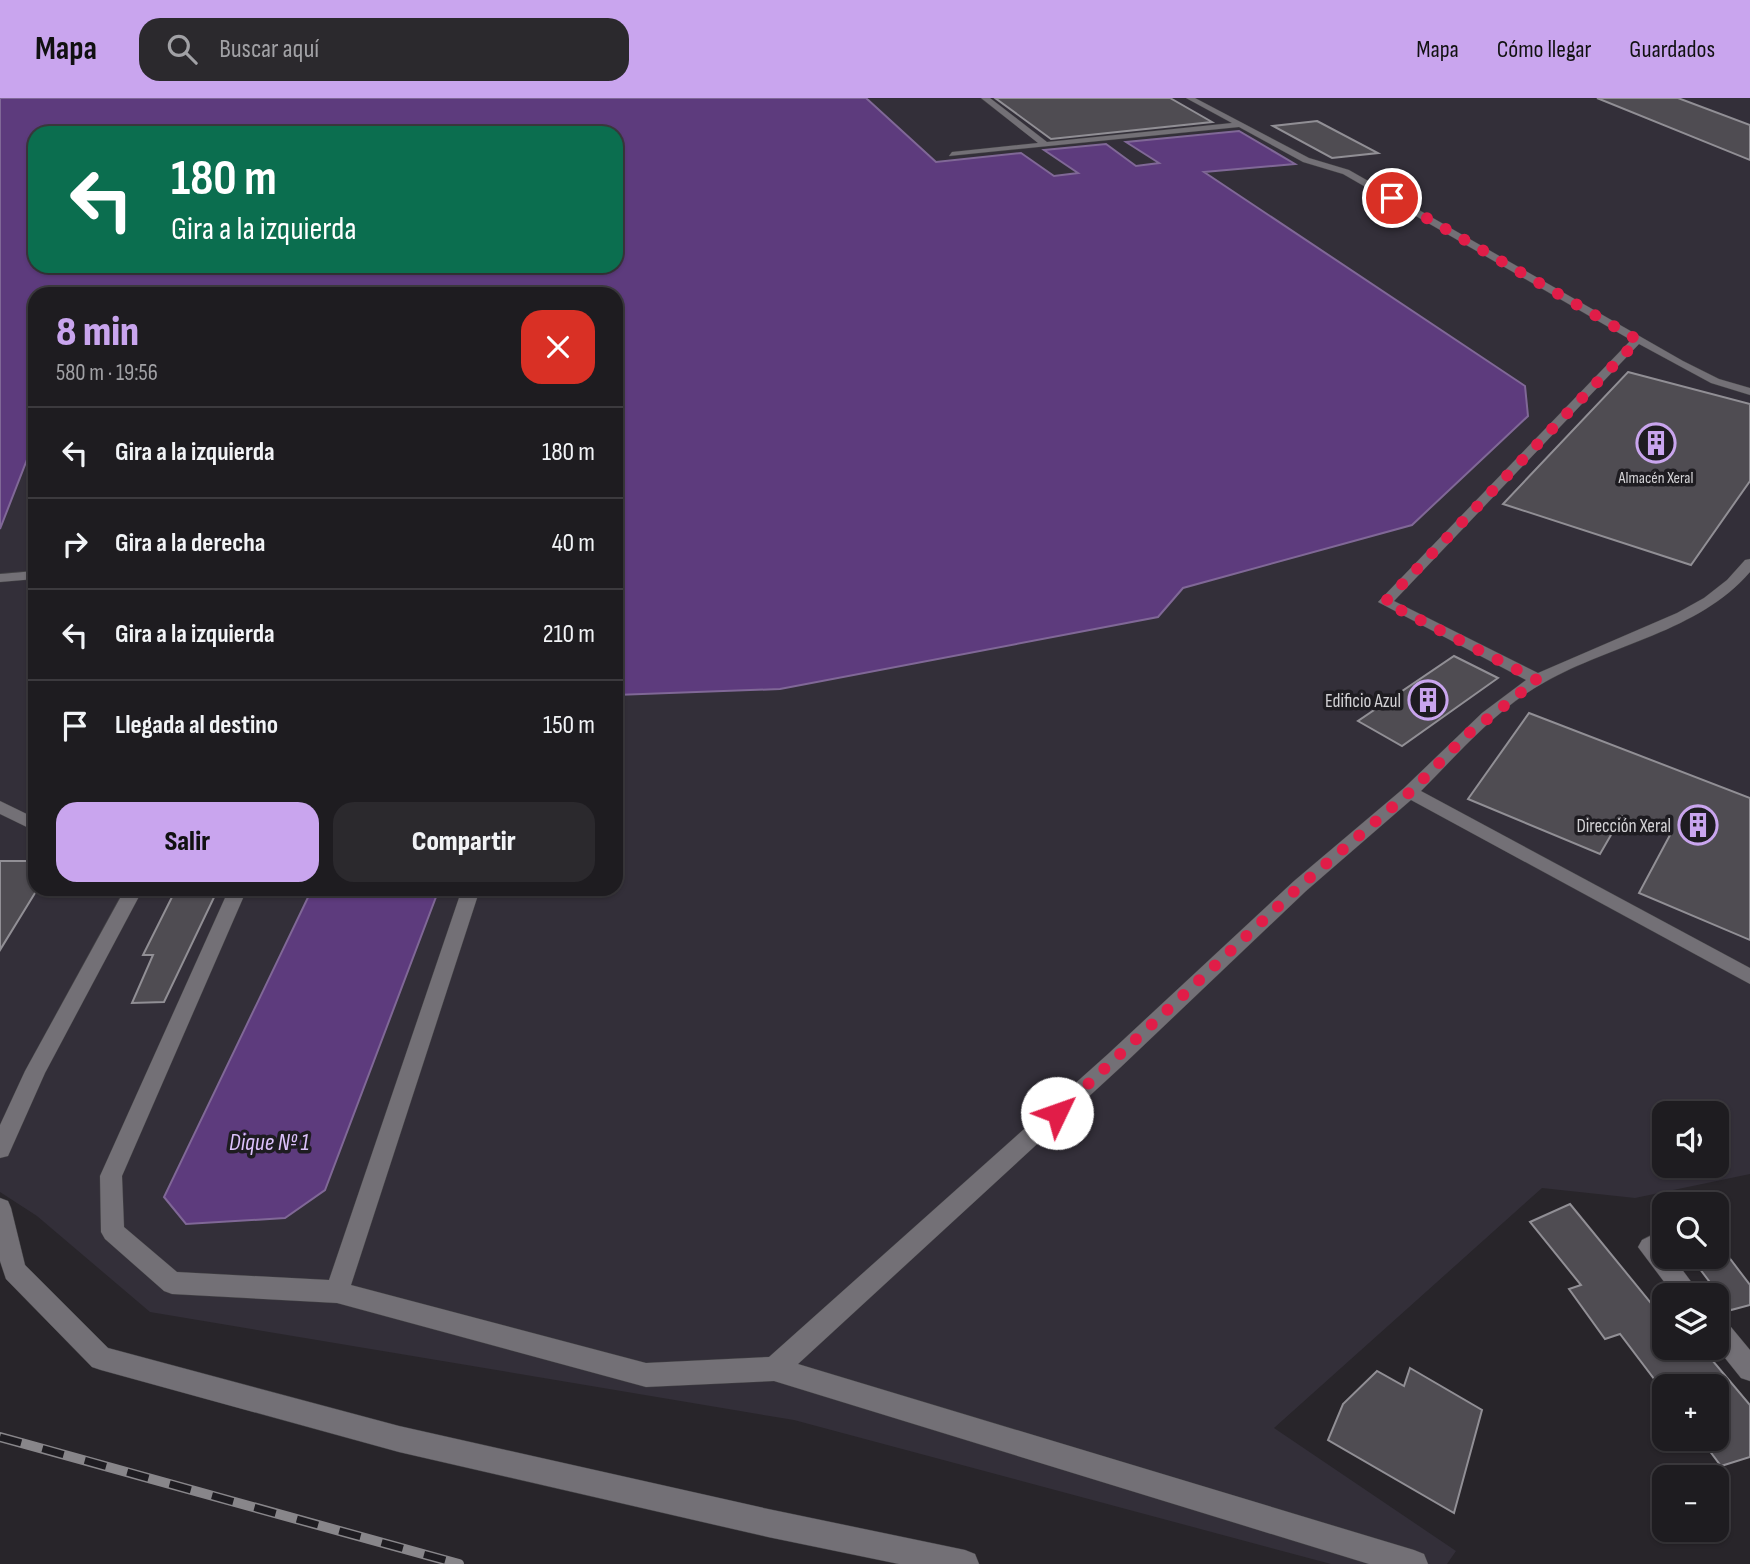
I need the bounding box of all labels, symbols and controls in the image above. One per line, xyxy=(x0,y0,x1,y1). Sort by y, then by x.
search box xyxy=(139,18,629,81)
text: Mapa xyxy=(35,29,97,69)
icon: search xyxy=(163,30,201,68)
text: Buscar aquí xyxy=(219,34,319,65)
text: Mapa xyxy=(1416,35,1459,64)
text: Cómo llegar xyxy=(1497,35,1591,64)
text: Guardados xyxy=(1629,35,1715,64)
text: 180 m xyxy=(171,150,277,209)
icon: left xyxy=(56,154,147,245)
pin xyxy=(1362,168,1422,228)
icon: arrive xyxy=(1373,179,1411,217)
text: Gira a la izquierda xyxy=(171,210,357,249)
text: 8 min xyxy=(56,307,139,358)
button: close xyxy=(521,310,595,384)
text: 580 m · 19:56 xyxy=(56,359,158,387)
building icon: Almacén Xeral xyxy=(1635,422,1677,464)
icon: left xyxy=(56,434,94,472)
text: Gira a la izquierda xyxy=(115,437,275,468)
text: 180 m xyxy=(542,437,595,468)
place label: Almacén Xeral xyxy=(1618,469,1693,488)
icon: right xyxy=(56,525,94,563)
text: Gira a la derecha xyxy=(115,528,265,559)
text: 40 m xyxy=(552,528,595,559)
icon: left xyxy=(56,616,94,654)
text: Gira a la izquierda xyxy=(115,619,275,650)
text: 210 m xyxy=(543,619,595,650)
building icon: Edificio Azul xyxy=(1407,679,1449,721)
place label: Edificio Azul xyxy=(1325,690,1401,713)
icon: arrive xyxy=(56,707,94,745)
text: Llegada al destino xyxy=(115,710,278,741)
text: 150 m xyxy=(543,710,595,741)
button: Salir xyxy=(56,802,319,882)
button: Compartir xyxy=(333,802,595,882)
building icon: Dirección Xeral xyxy=(1677,804,1719,846)
place label: Dirección Xeral xyxy=(1576,815,1671,838)
position arrow xyxy=(1020,1076,1094,1150)
map controls xyxy=(1652,1101,1729,1542)
button: sound xyxy=(1652,1101,1729,1178)
water label: Dique Nº 1 xyxy=(229,1128,309,1157)
button: search xyxy=(1652,1192,1729,1269)
button: layers xyxy=(1652,1283,1729,1360)
button: + xyxy=(1652,1374,1729,1451)
button: − xyxy=(1652,1465,1729,1542)

